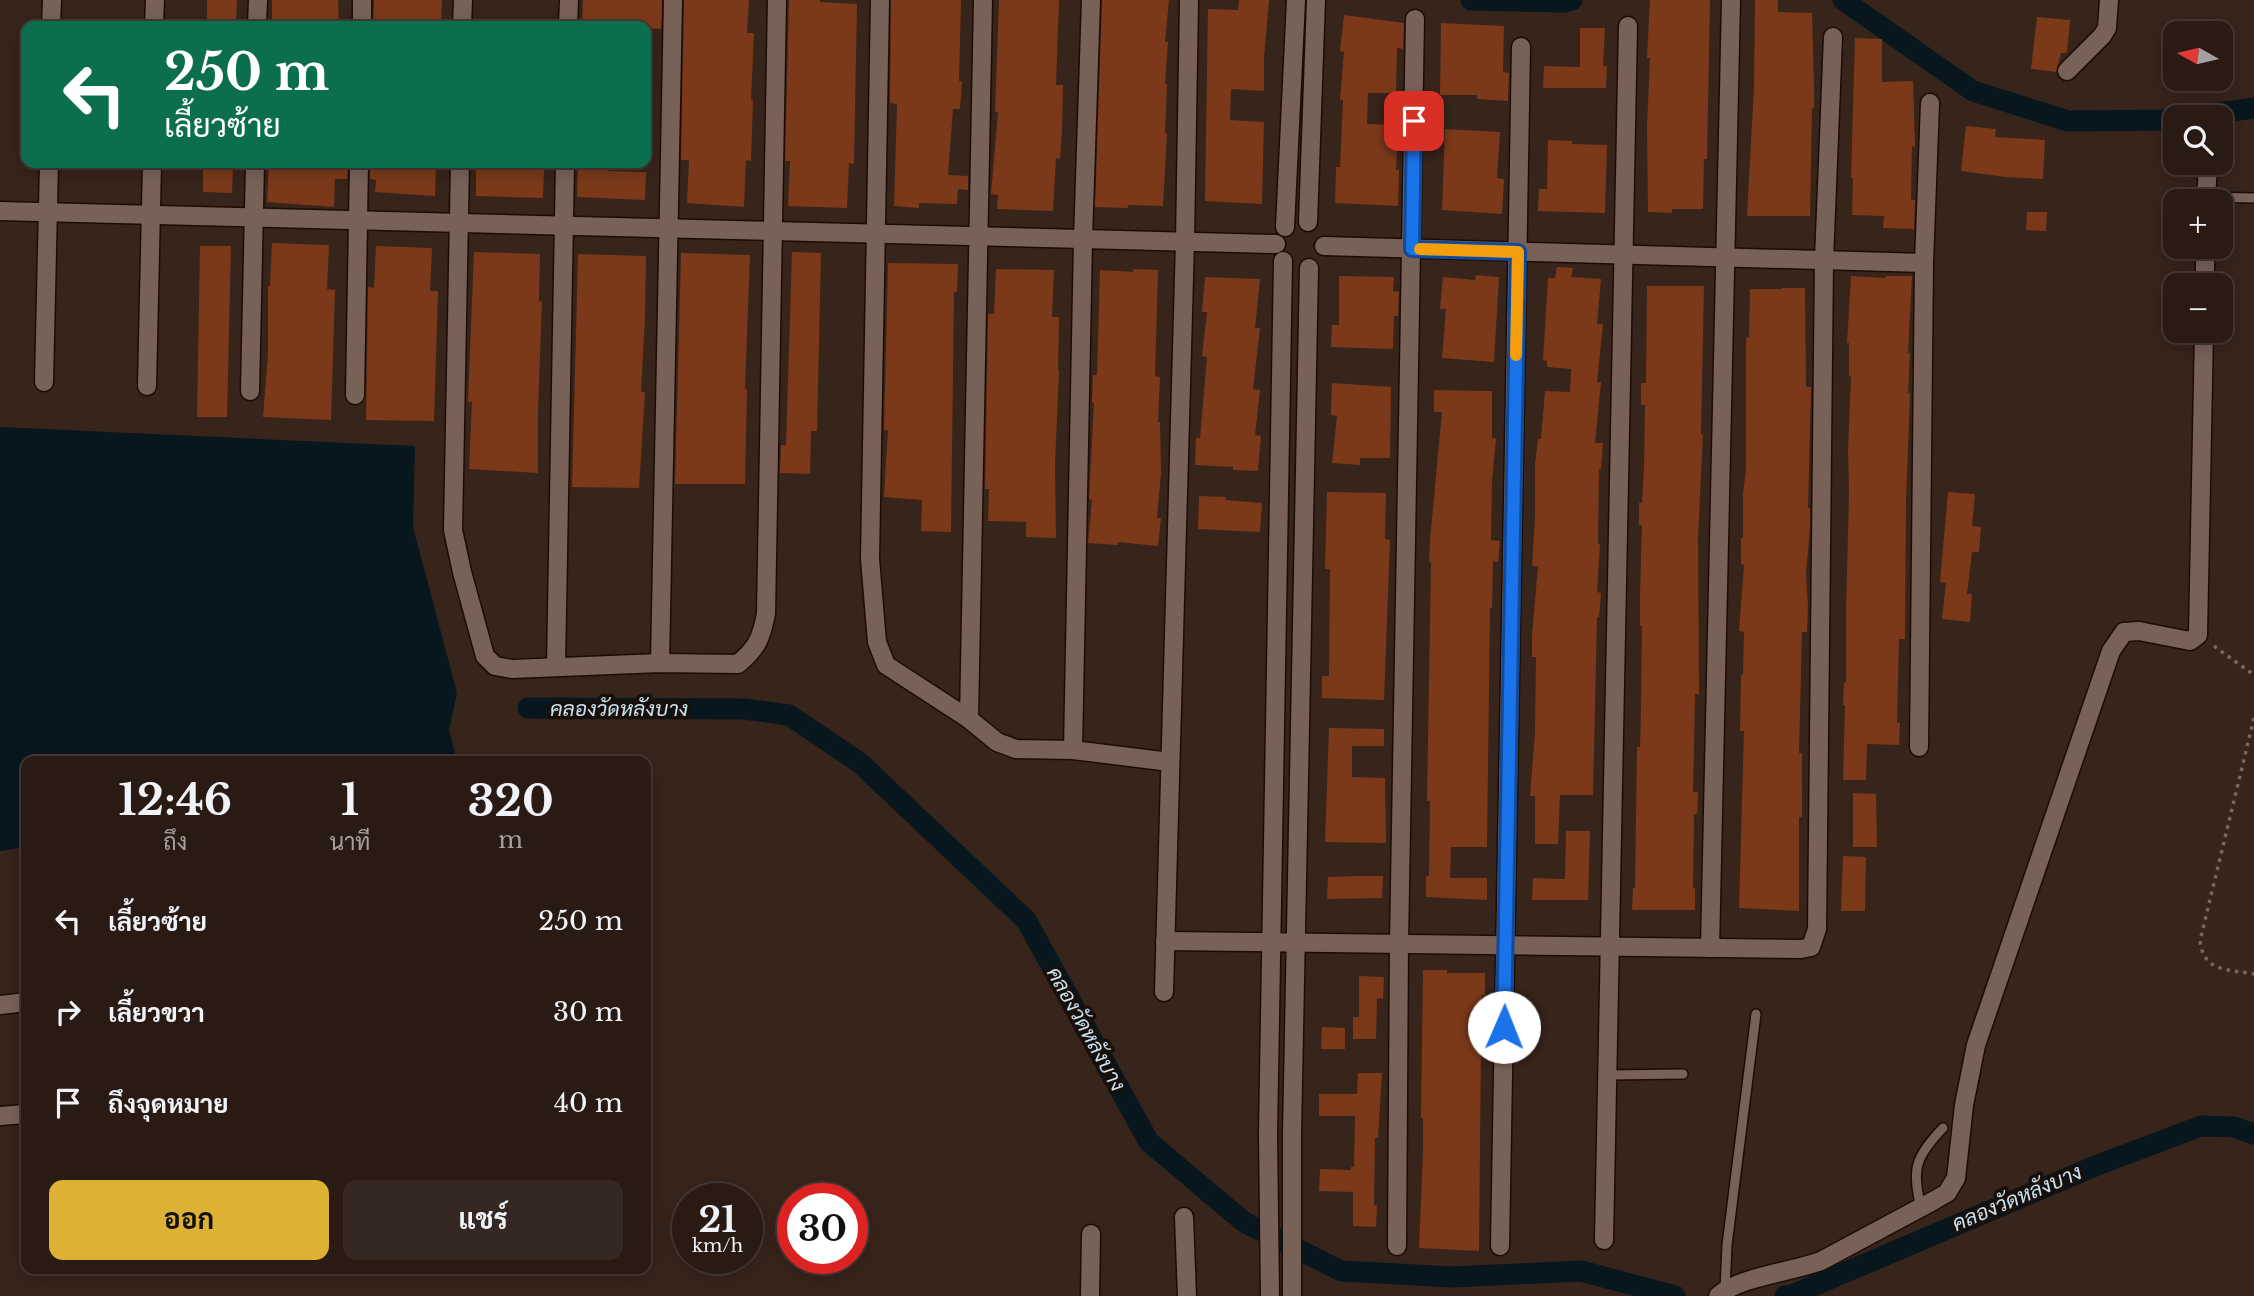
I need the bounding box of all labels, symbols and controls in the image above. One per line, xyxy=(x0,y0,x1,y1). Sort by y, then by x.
north arrow xyxy=(2163,21,2233,91)
map controls xyxy=(2163,21,2233,343)
text: 250 m xyxy=(164,42,329,103)
icon: left xyxy=(49,49,140,140)
pin xyxy=(1384,91,1444,151)
icon: arrive xyxy=(1395,102,1433,140)
button: search xyxy=(2163,105,2233,175)
text: เลี้ยวซ้าย xyxy=(164,106,281,146)
button: + xyxy=(2163,189,2233,259)
button: − xyxy=(2163,273,2233,343)
water label: คลองวัดหลังบาง xyxy=(550,696,688,722)
text: 12:46 xyxy=(118,774,232,826)
text: 1 xyxy=(341,774,359,826)
text: 320 xyxy=(468,775,554,827)
text: m xyxy=(498,826,523,854)
text: ถึง xyxy=(163,828,187,856)
text: นาที xyxy=(330,828,370,856)
icon: left xyxy=(49,902,87,940)
text: 250 m xyxy=(538,905,623,937)
text: เลี้ยวซ้าย xyxy=(108,906,207,938)
water label: คลองวัดหลังบาง xyxy=(1041,962,1131,1096)
position arrow xyxy=(1467,990,1541,1064)
icon: right xyxy=(49,993,87,1031)
text: 30 m xyxy=(553,996,623,1028)
text: เลี้ยวขวา xyxy=(108,997,205,1029)
icon: arrive xyxy=(49,1084,87,1122)
text: 40 m xyxy=(554,1087,623,1119)
text: ถึงจุดหมาย xyxy=(108,1088,229,1120)
water label: คลองวัดหลังบาง xyxy=(1948,1159,2086,1237)
button: ออก xyxy=(49,1180,329,1260)
button: แชร์ xyxy=(343,1180,623,1260)
speed limit sign: 30 xyxy=(777,1183,868,1274)
text: 21 xyxy=(698,1198,737,1241)
text: km/h xyxy=(692,1235,743,1257)

